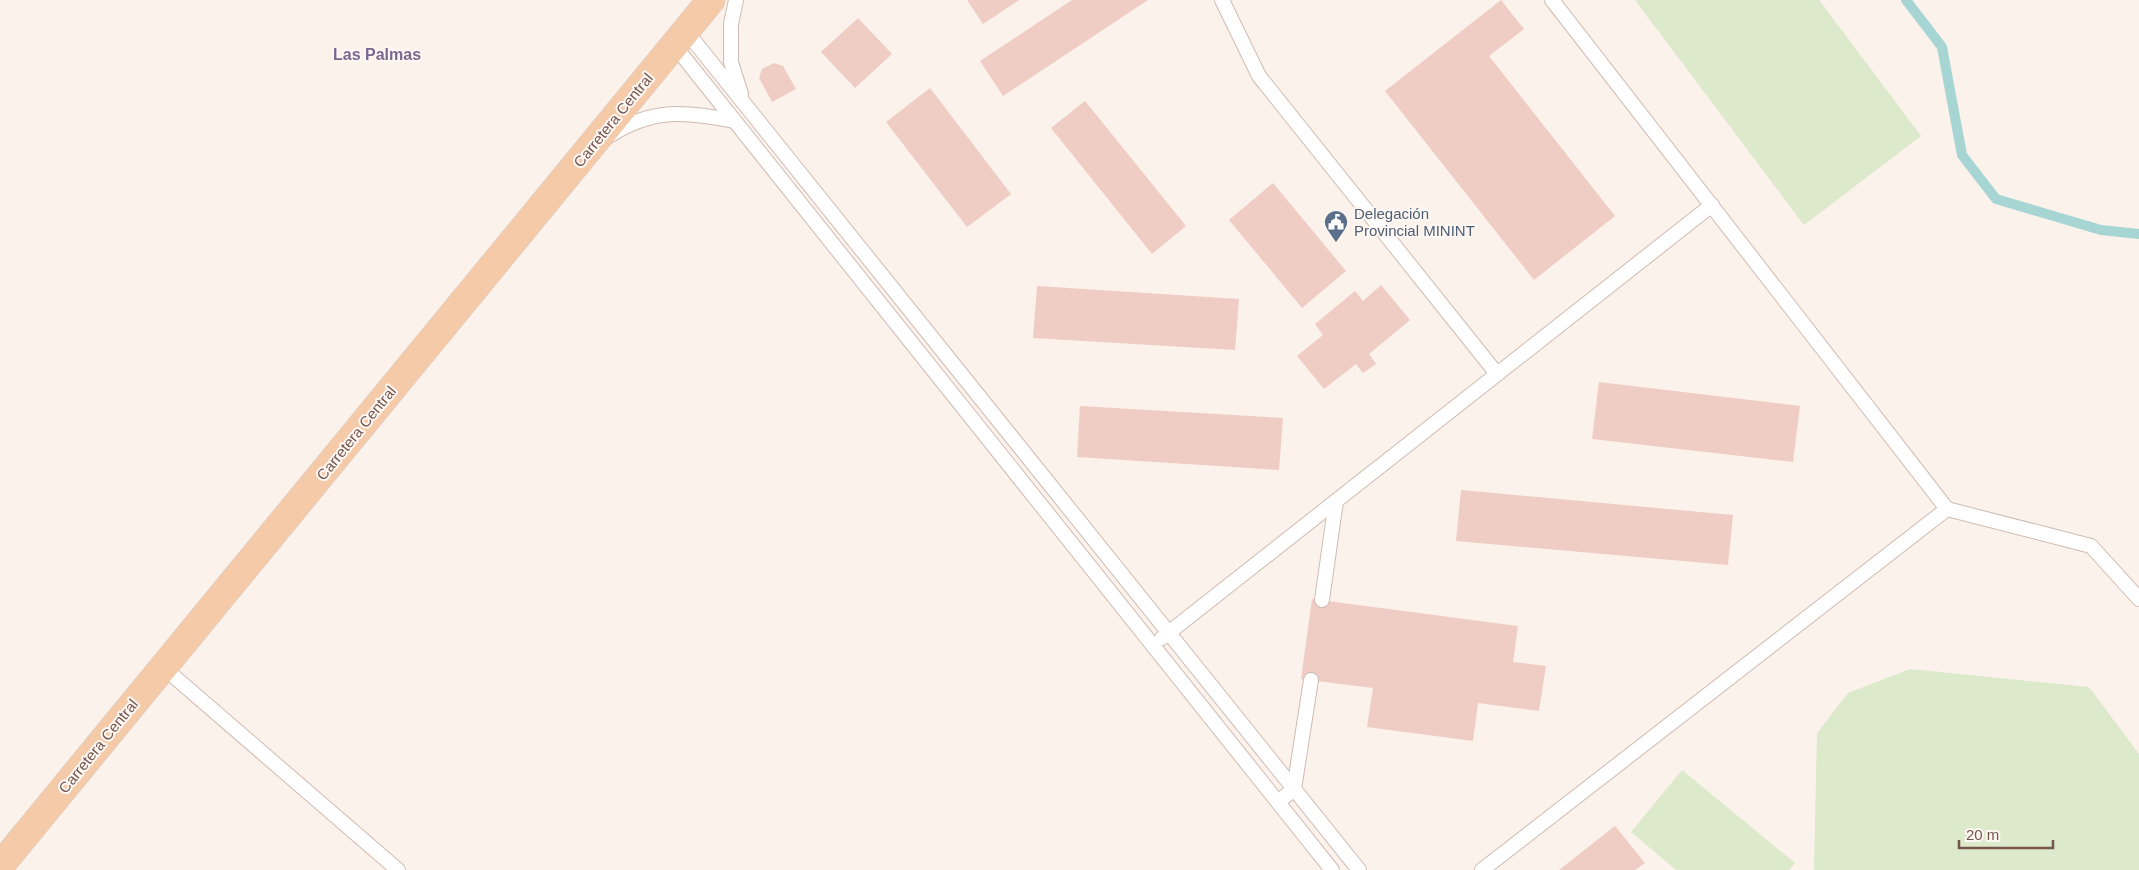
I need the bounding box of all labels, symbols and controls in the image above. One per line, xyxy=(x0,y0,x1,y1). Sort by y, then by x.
district label: Las Palmas xyxy=(333,46,421,63)
street label: Carretera Central xyxy=(570,70,656,170)
place label: Delegación Provincial MININT xyxy=(1354,205,1475,239)
public building icon: Delegación Provincial MININT xyxy=(1323,209,1349,243)
street label: Carretera Central xyxy=(313,383,399,483)
street label: Carretera Central xyxy=(55,696,141,796)
scale bar xyxy=(1959,818,2053,850)
text: 20 m xyxy=(1966,826,1999,843)

